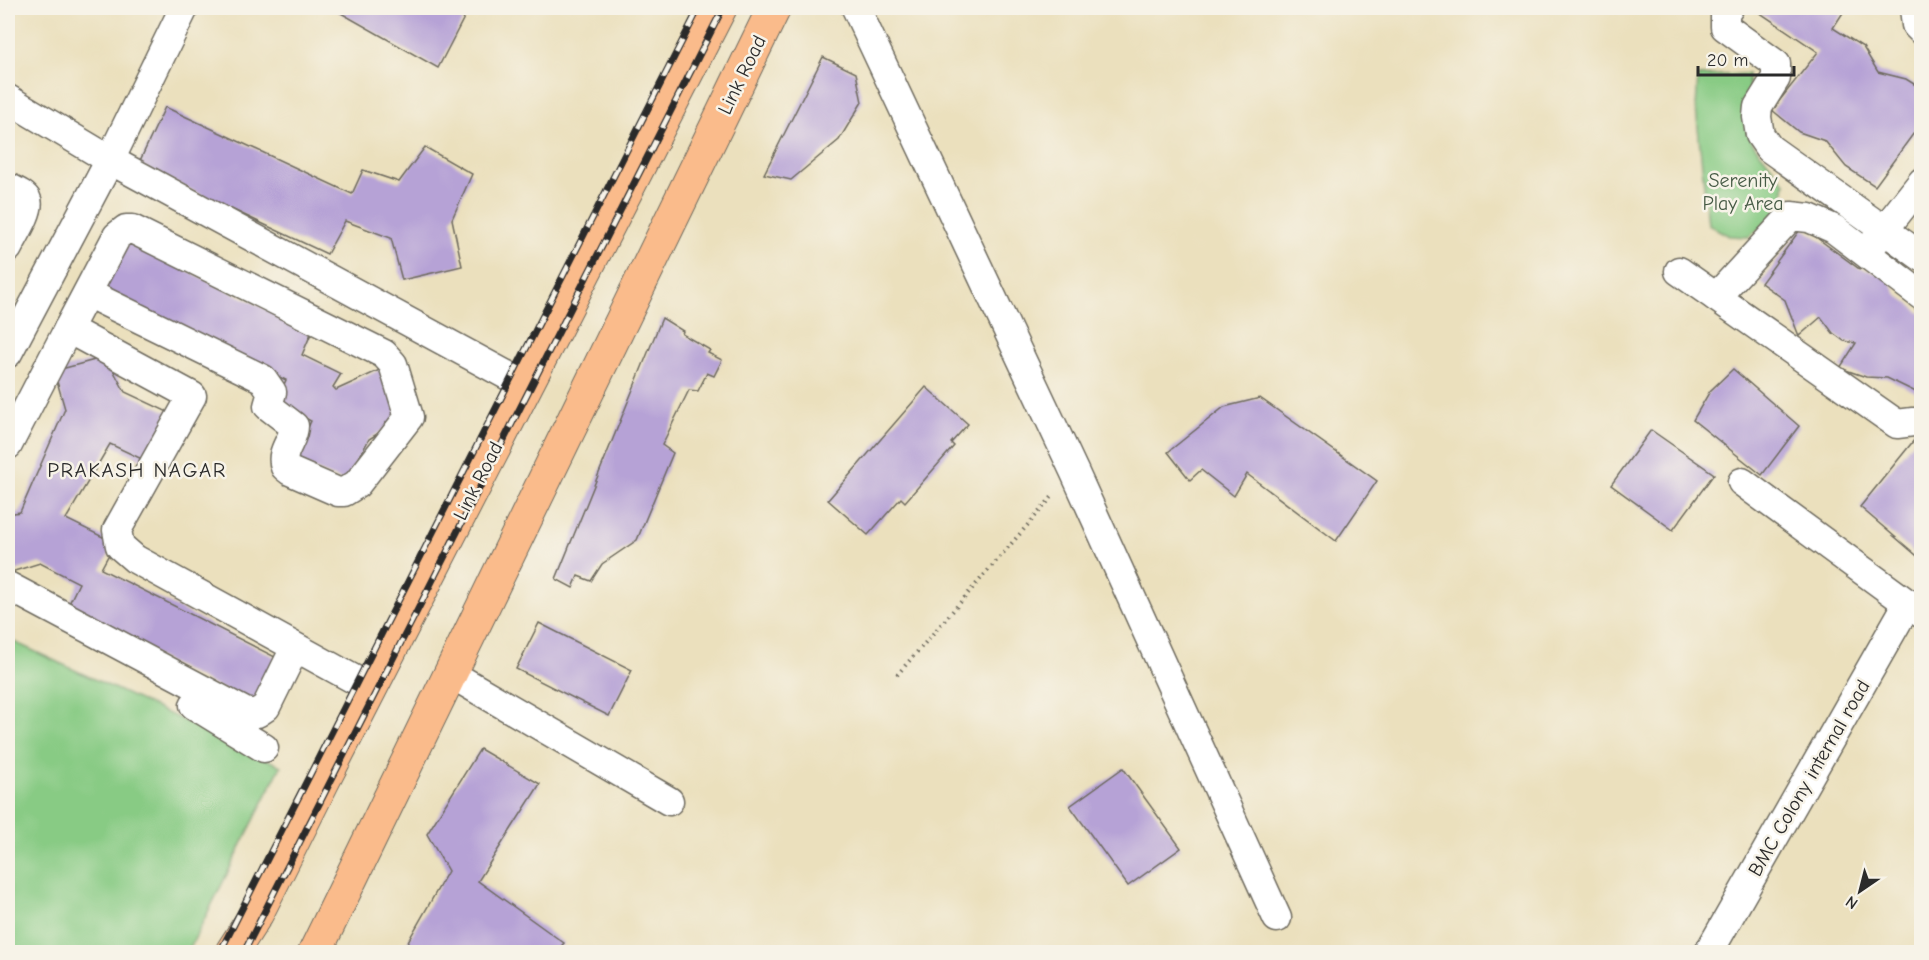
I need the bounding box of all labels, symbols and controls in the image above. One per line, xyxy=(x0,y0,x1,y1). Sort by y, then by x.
street label: Link Road xyxy=(713,32,771,118)
scale bar xyxy=(1698,39,1794,77)
text: 20 m xyxy=(1707,50,1748,71)
park label: Serenity Play Area xyxy=(1702,169,1784,215)
street label: Link Road xyxy=(448,438,508,524)
district label: PRAKASH NAGAR xyxy=(47,458,227,482)
street label: BMC Colony internal road xyxy=(1743,676,1875,880)
north arrow xyxy=(1830,861,1890,921)
text: N xyxy=(1843,892,1861,913)

